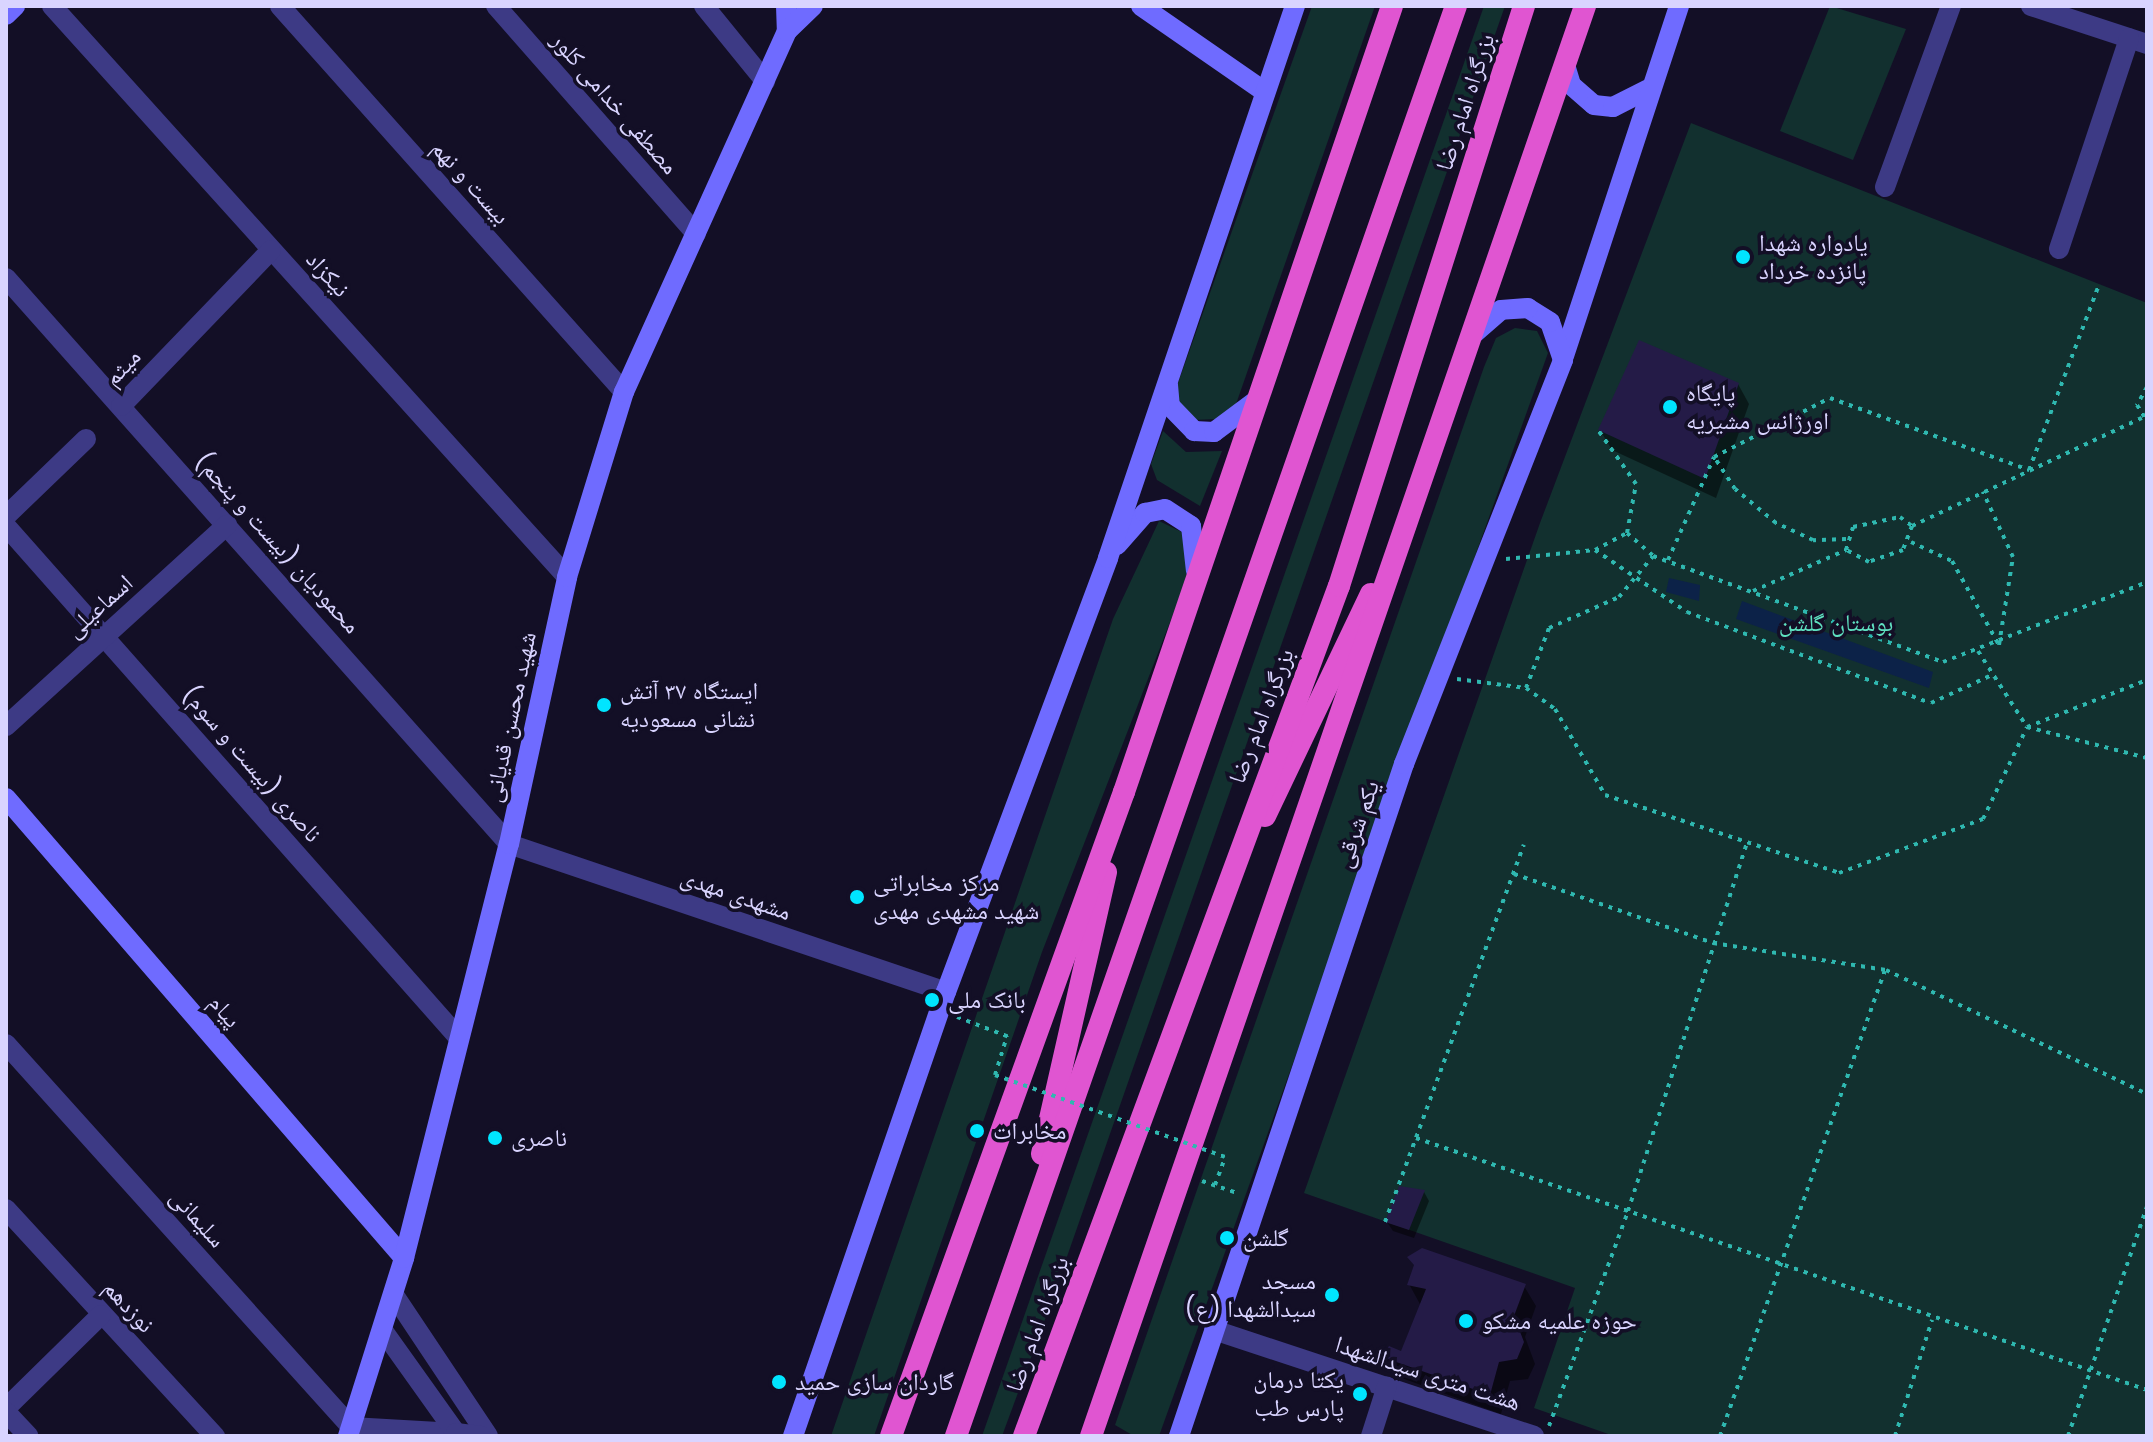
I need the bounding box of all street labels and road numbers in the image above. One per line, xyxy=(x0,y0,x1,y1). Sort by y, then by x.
street label: مصطفی خدامی کلور xyxy=(545,26,685,180)
street label: بزرگراه امام رضا xyxy=(1429,30,1501,174)
street label: بیست و نهم xyxy=(426,134,516,230)
street label: نیکزاد xyxy=(300,245,356,303)
street label: میثم xyxy=(97,342,147,392)
street label: محمودیان (بیست و پنجم) xyxy=(189,447,367,639)
street label: اسماعیلی xyxy=(59,568,139,644)
street label: شهید محسن قدیانی xyxy=(478,629,542,805)
street label: بزرگراه امام رضا xyxy=(1222,644,1300,788)
street label: ناصری (بیست و سوم) xyxy=(176,680,328,848)
street label: یکم شرقی xyxy=(1329,777,1385,871)
street label: مشهدی مهدی xyxy=(677,862,795,926)
street label: پیام xyxy=(203,988,247,1034)
street label: سلیمانی xyxy=(164,1183,232,1253)
street label: بزرگراه امام رضا xyxy=(999,1252,1075,1396)
street label: نوزدهم xyxy=(97,1274,161,1338)
street label: هشت متری سیدالشهدا xyxy=(1332,1329,1524,1417)

